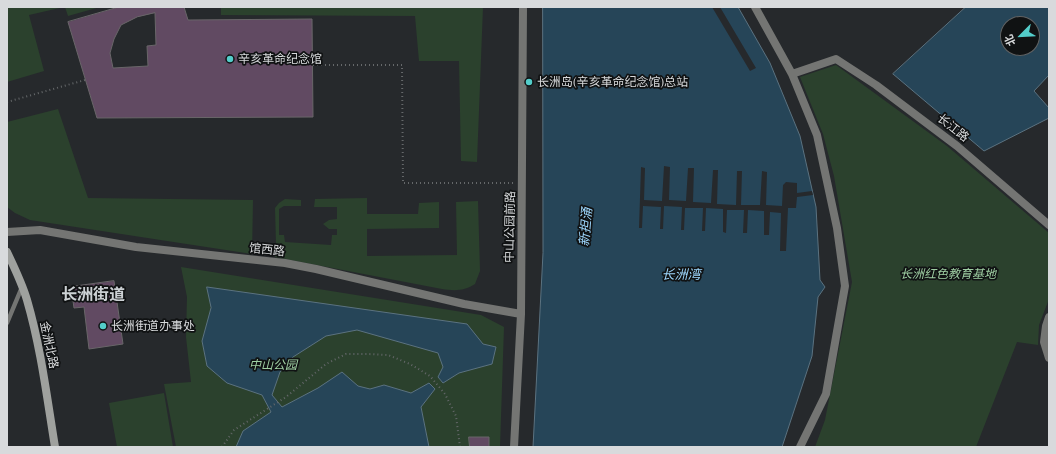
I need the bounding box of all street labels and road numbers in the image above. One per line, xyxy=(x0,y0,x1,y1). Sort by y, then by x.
street label: 长江路 xyxy=(934,111,972,145)
street label: 中山公园前路 xyxy=(502,191,518,263)
street label: 馆西路 xyxy=(248,241,286,259)
street label: 金洲北路 xyxy=(37,320,61,370)

